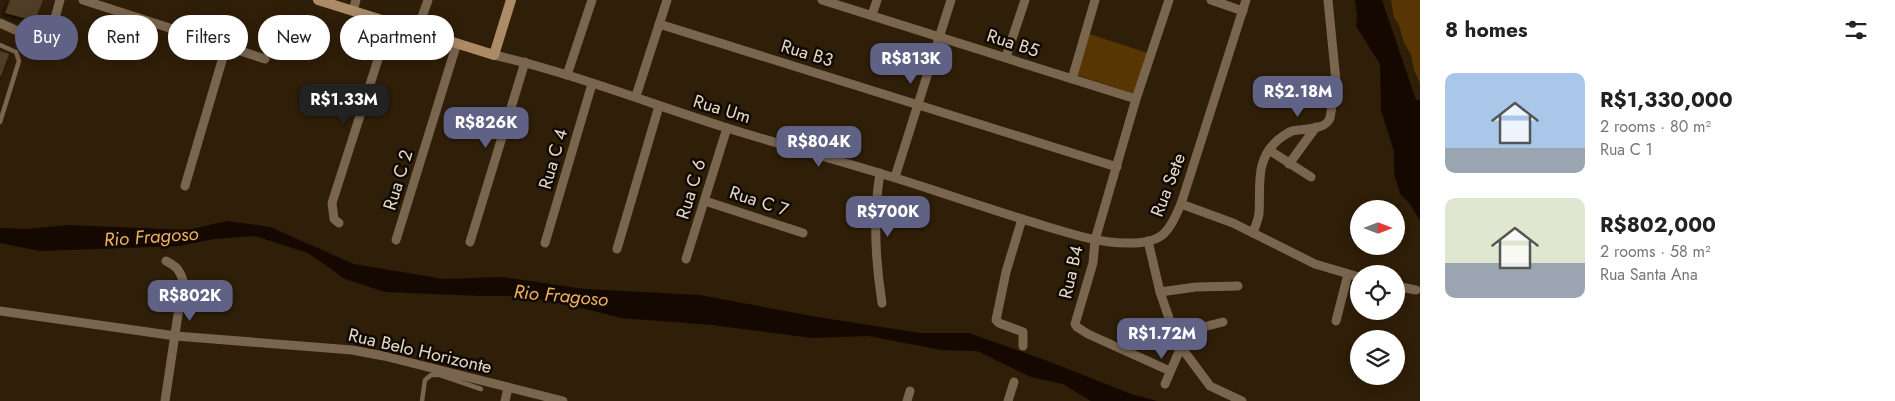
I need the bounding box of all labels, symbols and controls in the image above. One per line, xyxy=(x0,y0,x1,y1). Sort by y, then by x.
chip: Buy xyxy=(15,15,78,60)
chip: Rent xyxy=(88,15,158,60)
chip: Filters xyxy=(168,15,248,60)
chip: New xyxy=(258,15,330,60)
chip: Apartment xyxy=(340,15,454,60)
text: 8 homes xyxy=(1445,15,1528,45)
icon: filters xyxy=(1842,16,1870,44)
street label: Rua B5 xyxy=(983,22,1043,64)
street label: Rua B3 xyxy=(778,33,837,73)
pin: R$813K xyxy=(870,42,952,85)
text: R$813K xyxy=(881,47,941,70)
pin: R$2.18M xyxy=(1252,76,1344,118)
text: R$2.18M xyxy=(1264,80,1332,103)
pin: R$1.33M xyxy=(298,84,390,126)
text: R$1,330,000 xyxy=(1600,85,1733,115)
text: R$1.33M xyxy=(310,88,378,111)
street label: Rua Um xyxy=(690,88,754,130)
icon: home xyxy=(1485,93,1545,153)
pin: R$826K xyxy=(445,106,527,149)
text: R$826K xyxy=(455,111,517,134)
text: 2 rooms · 80 m² xyxy=(1600,115,1711,138)
street label: Rua C 4 xyxy=(532,126,574,192)
pin: R$804K xyxy=(778,126,860,168)
text: R$804K xyxy=(787,130,851,153)
text: Rua C 1 xyxy=(1600,138,1653,161)
street label: Rua C 2 xyxy=(377,147,419,213)
street label: Rua Sete xyxy=(1144,149,1192,221)
street label: Rua C 6 xyxy=(670,156,712,222)
street label: Rua C 7 xyxy=(726,179,792,223)
pin: R$700K xyxy=(847,196,929,238)
text: R$700K xyxy=(857,200,919,223)
north arrow xyxy=(1350,200,1405,255)
map controls xyxy=(1350,200,1405,385)
text: R$802,000 xyxy=(1600,210,1716,240)
icon: home xyxy=(1485,218,1545,278)
water label: Rio Fragoso xyxy=(103,220,199,253)
text: 2 rooms · 58 m² xyxy=(1600,240,1711,263)
street label: Rua B4 xyxy=(1052,243,1090,301)
text: Rua Santa Ana xyxy=(1600,263,1698,286)
button: locate xyxy=(1350,265,1405,320)
water label: Rio Fragoso xyxy=(513,278,609,313)
pin: R$802K xyxy=(149,280,231,322)
text: R$802K xyxy=(159,284,221,307)
pin: R$1.72M xyxy=(1116,318,1208,360)
street label: Rua Belo Horizonte xyxy=(346,322,494,380)
text: R$1.72M xyxy=(1128,322,1196,345)
button: layers xyxy=(1350,330,1405,385)

